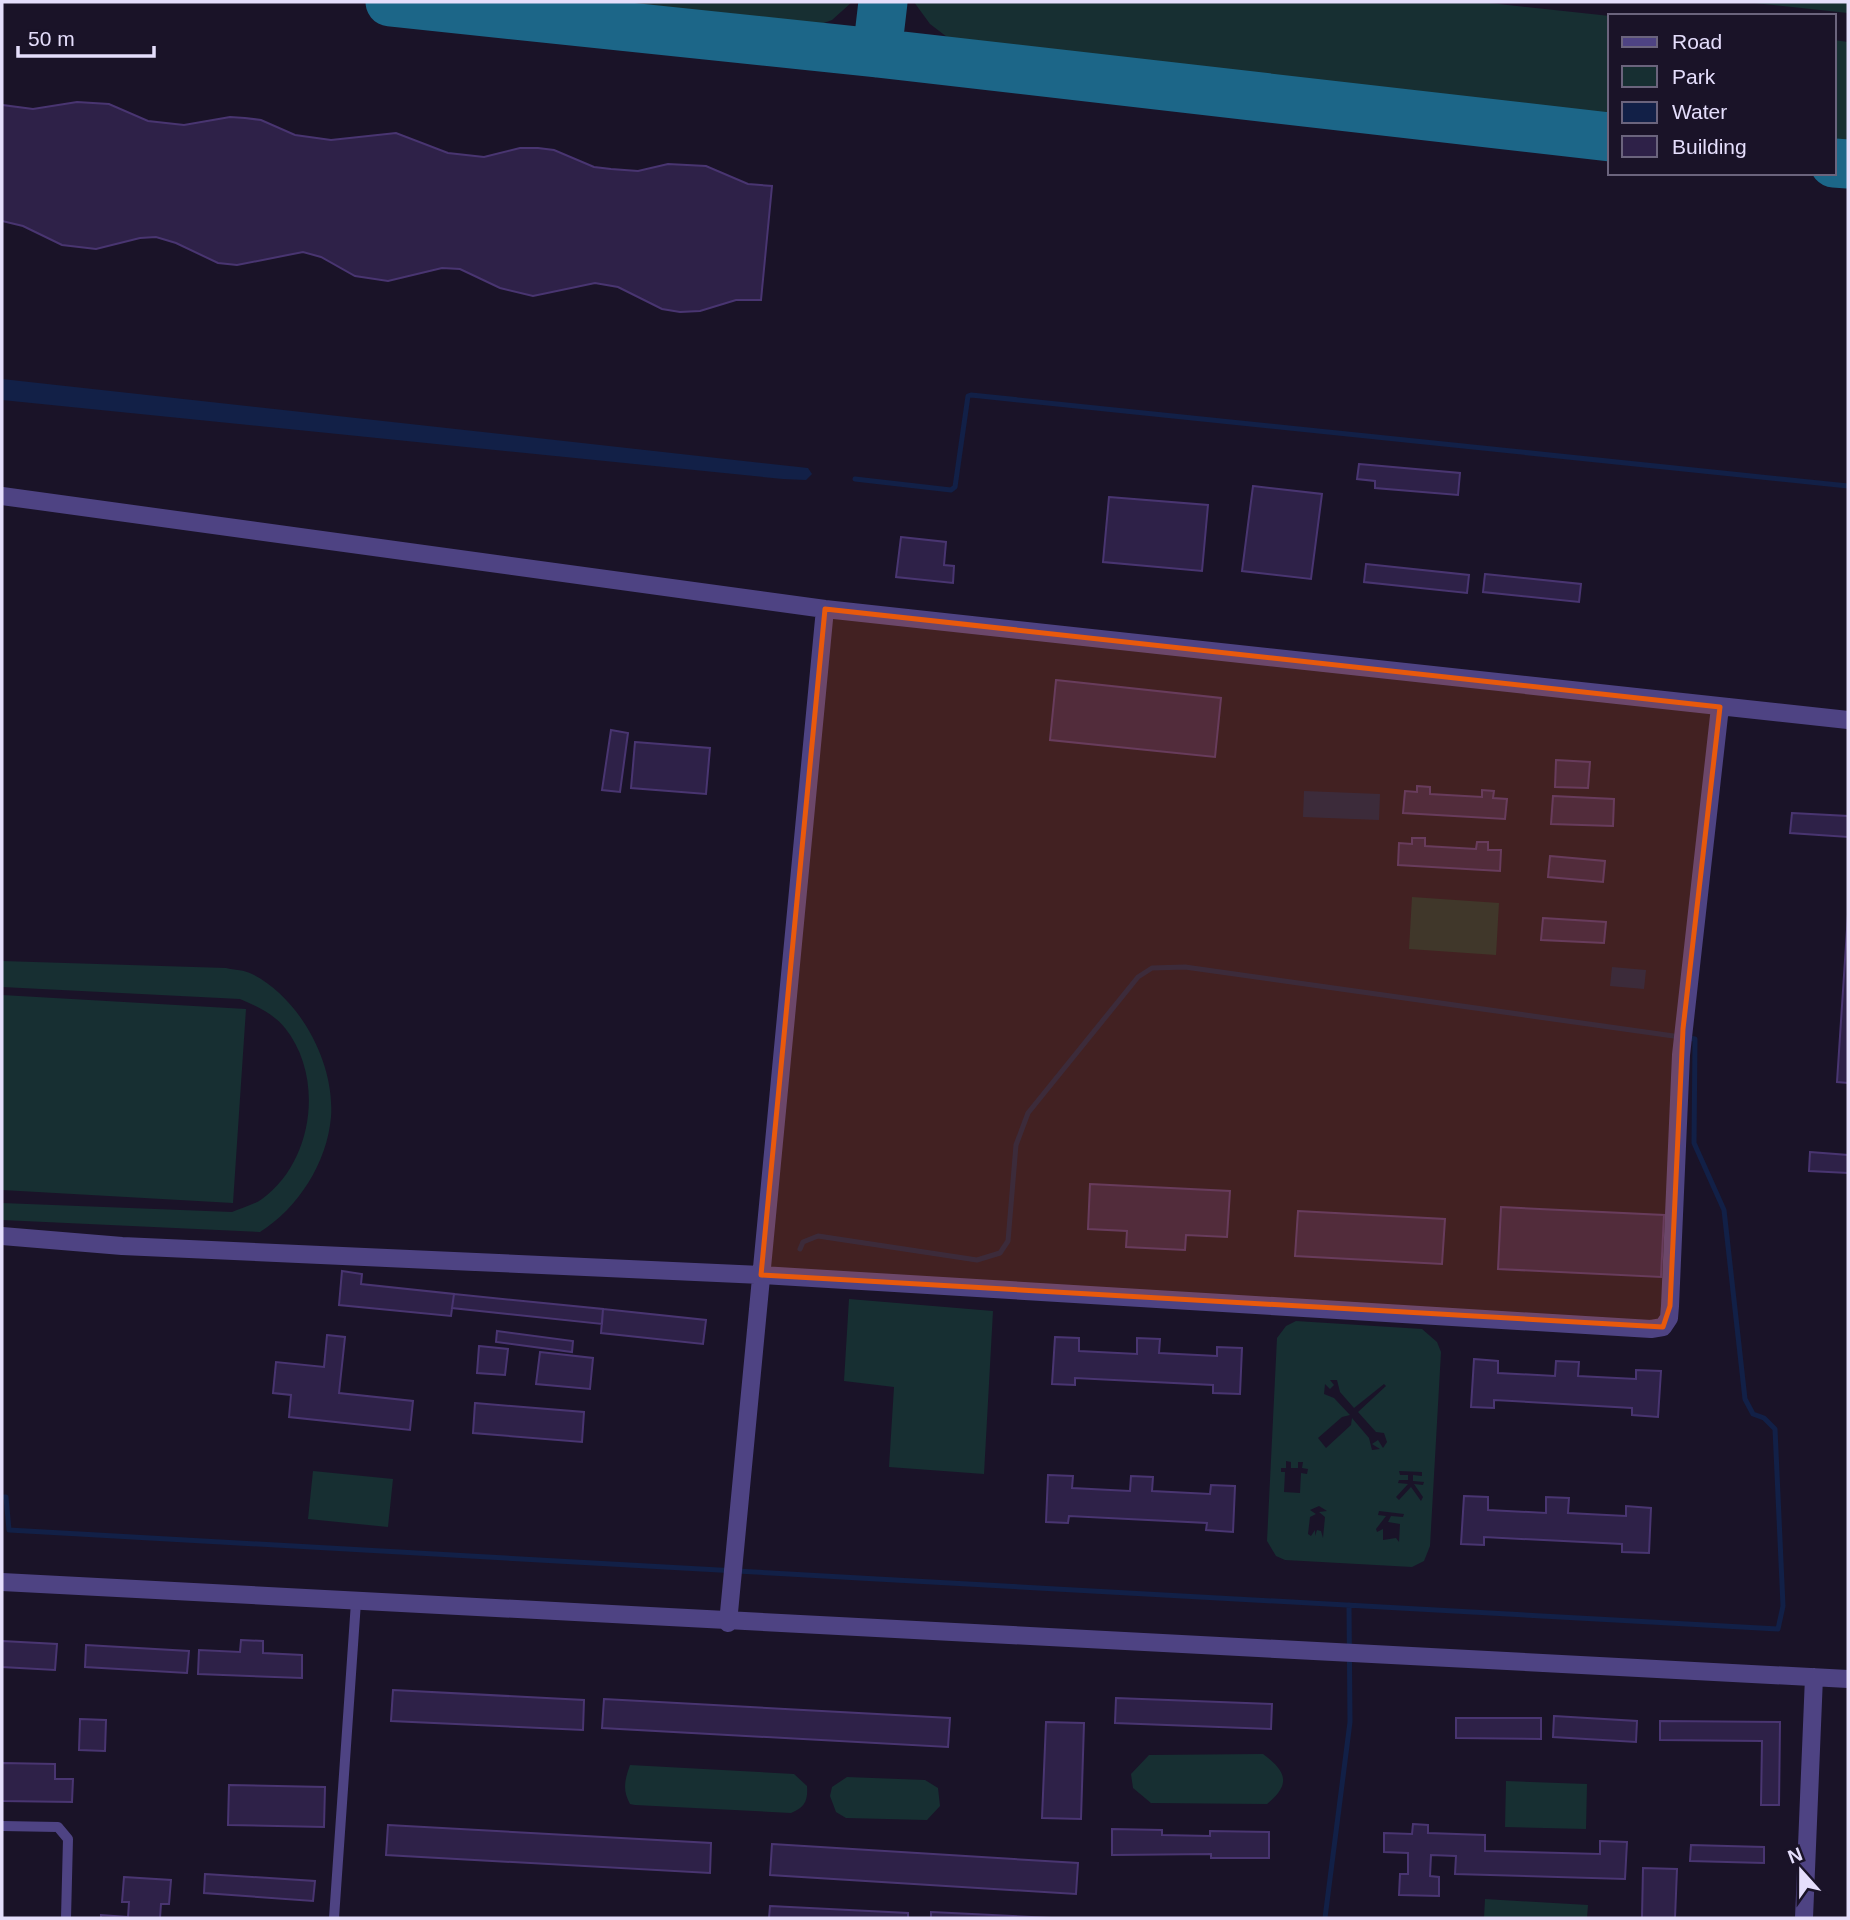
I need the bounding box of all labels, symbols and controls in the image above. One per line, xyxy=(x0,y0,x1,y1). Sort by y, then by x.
scale bar xyxy=(18,14,154,58)
legend xyxy=(1608,14,1836,175)
text: 50 m xyxy=(28,27,75,50)
text: Road xyxy=(1672,30,1722,53)
text: Park xyxy=(1672,65,1716,88)
text: Water xyxy=(1672,100,1727,123)
text: Building xyxy=(1672,135,1747,158)
north arrow xyxy=(1766,1836,1836,1906)
text: N xyxy=(1785,1843,1805,1868)

